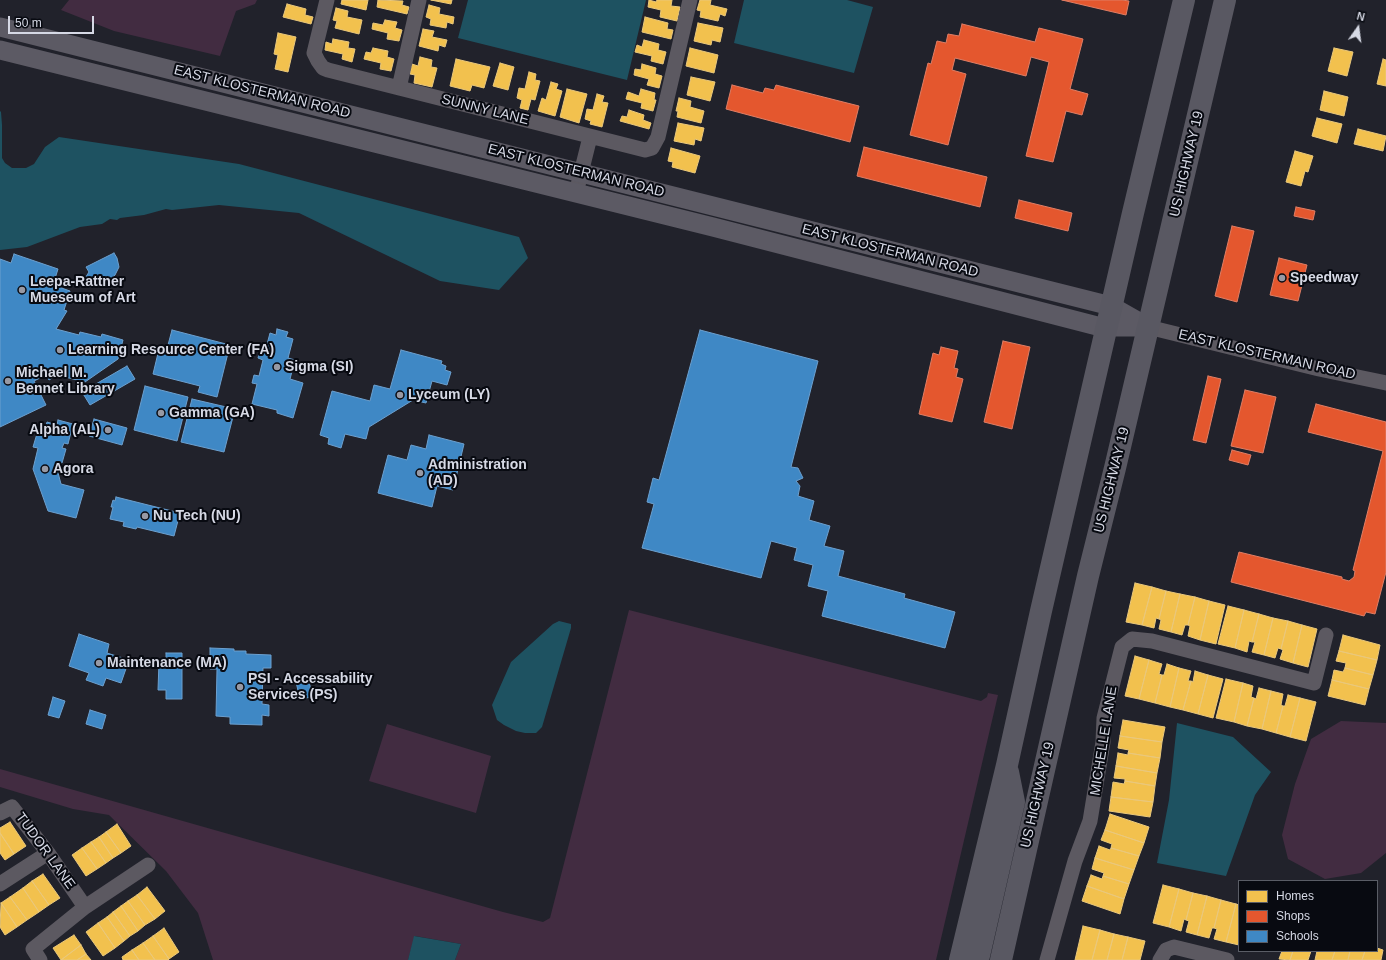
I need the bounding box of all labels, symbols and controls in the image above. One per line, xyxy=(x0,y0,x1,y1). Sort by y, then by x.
scale bar xyxy=(10,8,96,34)
north arrow xyxy=(1338,8,1378,48)
text: N xyxy=(1356,10,1366,23)
text: 50 m xyxy=(15,16,42,30)
street label: EAST KLOSTERMAN ROAD xyxy=(172,62,352,122)
street label: SUNNY LANE xyxy=(440,91,530,129)
street label: US HIGHWAY 19 xyxy=(1167,109,1207,219)
street label: EAST KLOSTERMAN ROAD xyxy=(486,141,666,201)
street label: EAST KLOSTERMAN ROAD xyxy=(800,221,980,281)
place label: Speedway xyxy=(1290,270,1358,286)
marker: Speedway xyxy=(1277,273,1287,283)
place label: Leepa-Rattner Mueseum of Art xyxy=(30,274,136,306)
marker: Leepa-Rattner Mueseum of Art xyxy=(17,285,27,295)
street label: EAST KLOSTERMAN ROAD xyxy=(1177,326,1357,384)
place label: Learning Resource Center (FA) xyxy=(68,342,274,358)
marker: Learning Resource Center (FA) xyxy=(55,345,65,355)
place label: Sigma (SI) xyxy=(285,359,353,375)
marker: Sigma (SI) xyxy=(272,362,282,372)
place label: Michael M. Bennet Library xyxy=(16,365,115,398)
marker: Michael M. Bennet Library xyxy=(3,376,13,386)
place label: Lyceum (LY) xyxy=(408,387,490,403)
marker: Lyceum (LY) xyxy=(395,390,405,400)
place label: Gamma (GA) xyxy=(169,405,255,421)
marker: Gamma (GA) xyxy=(156,408,166,418)
place label: Alpha (AL) xyxy=(29,422,100,438)
marker: Alpha (AL) xyxy=(103,425,113,435)
street label: US HIGHWAY 19 xyxy=(1091,426,1133,534)
place label: Administration (AD) xyxy=(428,457,527,490)
place label: Agora xyxy=(53,461,93,477)
marker: Agora xyxy=(40,464,50,474)
marker: Administration (AD) xyxy=(415,468,425,478)
place label: Nu Tech (NU) xyxy=(153,508,241,524)
marker: Nu Tech (NU) xyxy=(140,511,150,521)
place label: Maintenance (MA) xyxy=(107,655,227,671)
marker: Maintenance (MA) xyxy=(94,658,104,668)
place label: PSI - Accessability Services (PS) xyxy=(248,671,373,704)
marker: PSI - Accessability Services (PS) xyxy=(235,682,245,692)
street label: MICHELLE LANE xyxy=(1087,685,1121,797)
street label: US HIGHWAY 19 xyxy=(1018,740,1058,850)
street label: TUDOR LANE xyxy=(12,810,78,892)
legend xyxy=(1238,880,1378,952)
text: Homes xyxy=(1276,889,1314,903)
text: Shops xyxy=(1276,909,1310,923)
text: Schools xyxy=(1276,929,1319,943)

